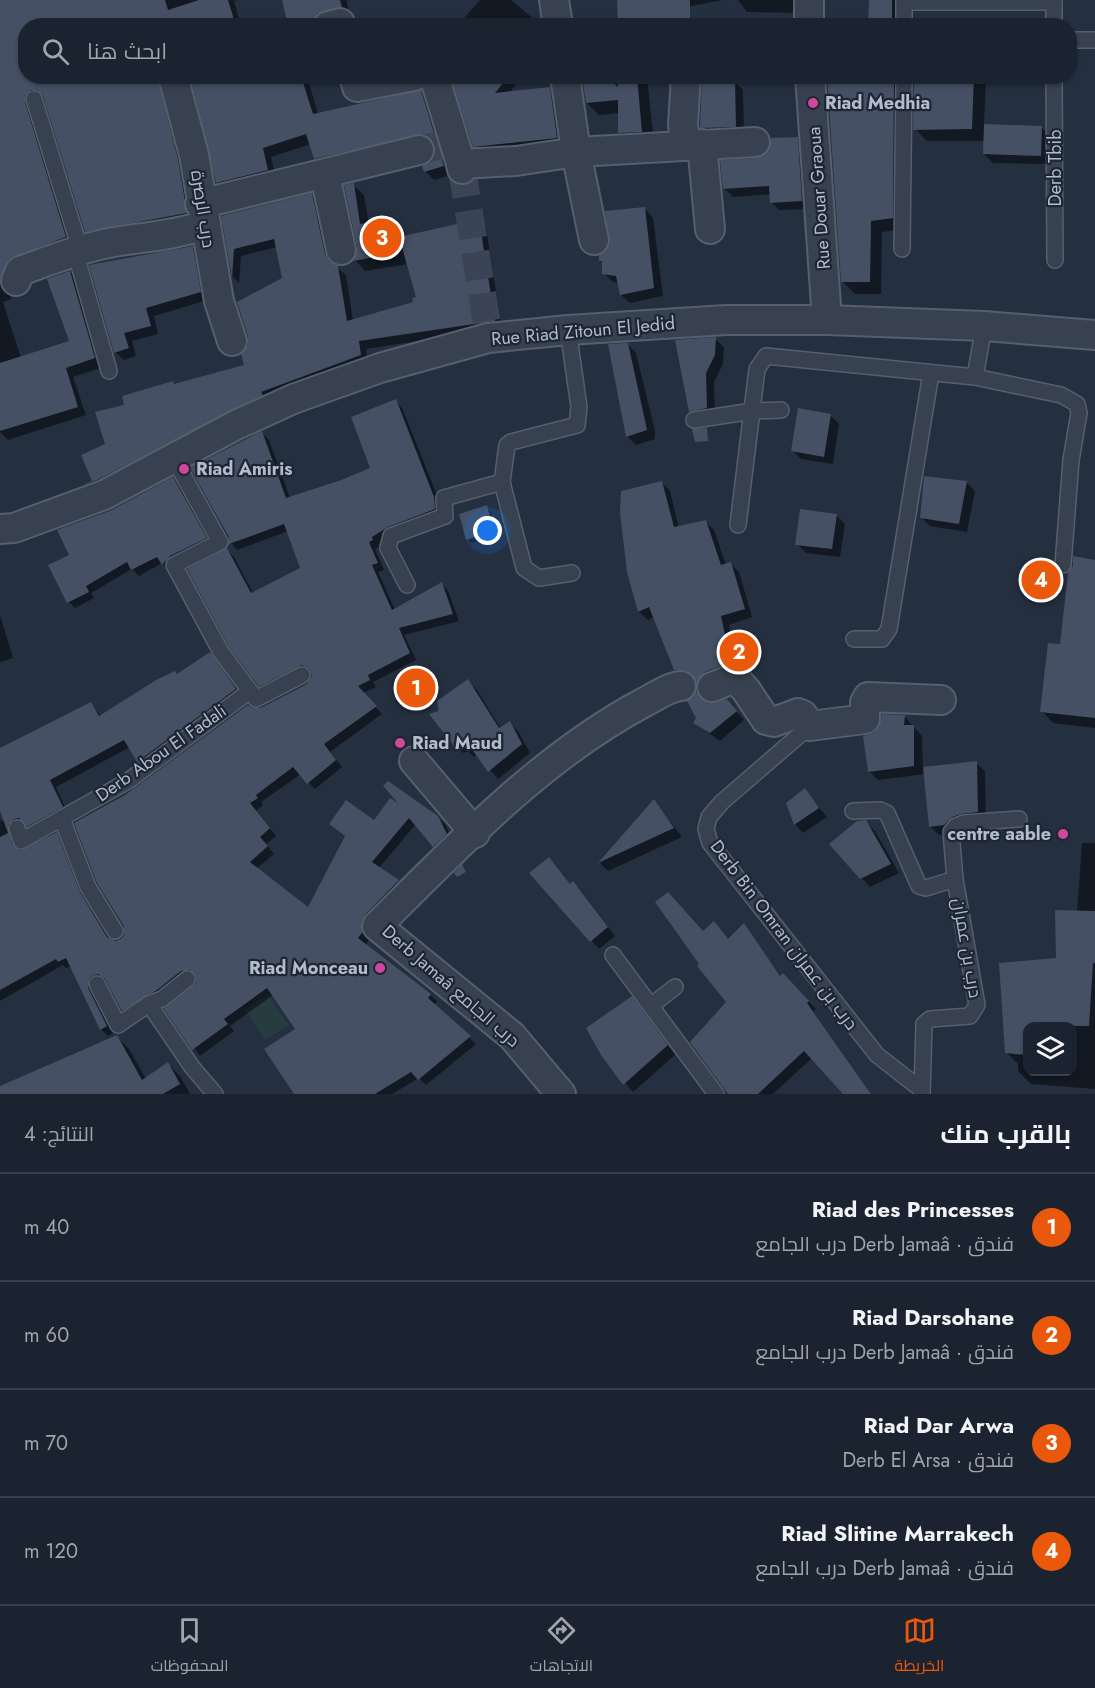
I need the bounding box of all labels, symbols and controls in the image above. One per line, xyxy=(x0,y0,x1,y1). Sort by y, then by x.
search box xyxy=(18,18,1077,84)
icon: search xyxy=(39,35,72,68)
text: ابحث هنا xyxy=(87,35,167,67)
place label: Riad Medhia xyxy=(825,90,930,116)
marker: Riad Medhia xyxy=(806,96,820,110)
street label: Rue Douar Graoua xyxy=(801,126,837,270)
street label: Derb Tbib xyxy=(1042,130,1068,206)
street label: درب الرصرة xyxy=(184,168,222,250)
pin: 3 xyxy=(362,216,401,260)
street label: Rue Riad Zitoun El Jedid xyxy=(490,310,676,352)
place label: Riad Amiris xyxy=(196,456,292,482)
marker: Riad Amiris xyxy=(177,462,191,476)
your location xyxy=(473,516,502,545)
pin: 4 xyxy=(1022,558,1060,602)
pin: 2 xyxy=(720,630,758,674)
pin: 1 xyxy=(396,666,436,710)
street label: Derb Abou El Fadali xyxy=(90,698,232,808)
place label: Riad Maud xyxy=(412,730,502,756)
marker: Riad Maud xyxy=(393,736,407,750)
place label: centre aable xyxy=(947,821,1051,847)
marker: centre aable xyxy=(1056,827,1070,841)
street label: Derb Bin Omran درب بن عمران xyxy=(704,835,864,1035)
street label: درب بن عمران xyxy=(945,896,989,1000)
street label: Derb Jamaâ درب الجامع xyxy=(376,919,526,1053)
place label: Riad Monceau xyxy=(249,955,368,981)
marker: Riad Monceau xyxy=(373,961,387,975)
map controls xyxy=(1023,1022,1077,1076)
button: layers xyxy=(1023,1022,1077,1076)
text: بالقرب منك xyxy=(941,1115,1071,1153)
text: النتائج: 4 xyxy=(24,1120,94,1149)
text: Riad des Princesses xyxy=(812,1193,1014,1225)
text: 40 m xyxy=(24,1213,69,1242)
text: 1 xyxy=(1046,1213,1057,1242)
text: فندق · Derb Jamaâ درب الجامع xyxy=(755,1230,1014,1259)
text: Riad Darsohane xyxy=(852,1301,1014,1333)
text: 60 m xyxy=(24,1321,69,1350)
text: 2 xyxy=(1045,1321,1058,1350)
text: فندق · Derb Jamaâ درب الجامع xyxy=(755,1338,1014,1367)
text: Riad Dar Arwa xyxy=(864,1409,1014,1441)
text: 70 m xyxy=(24,1429,68,1458)
text: 3 xyxy=(1045,1429,1058,1458)
text: فندق · Derb El Arsa xyxy=(843,1446,1014,1475)
text: Riad Slitine Marrakech xyxy=(781,1517,1014,1549)
text: 120 m xyxy=(24,1537,78,1566)
text: 4 xyxy=(1045,1537,1058,1566)
text: فندق · Derb Jamaâ درب الجامع xyxy=(755,1554,1014,1583)
tab: المحفوظات xyxy=(151,1614,229,1680)
tab: الاتجاهات xyxy=(530,1614,593,1680)
tab: الخريطة xyxy=(894,1614,944,1680)

